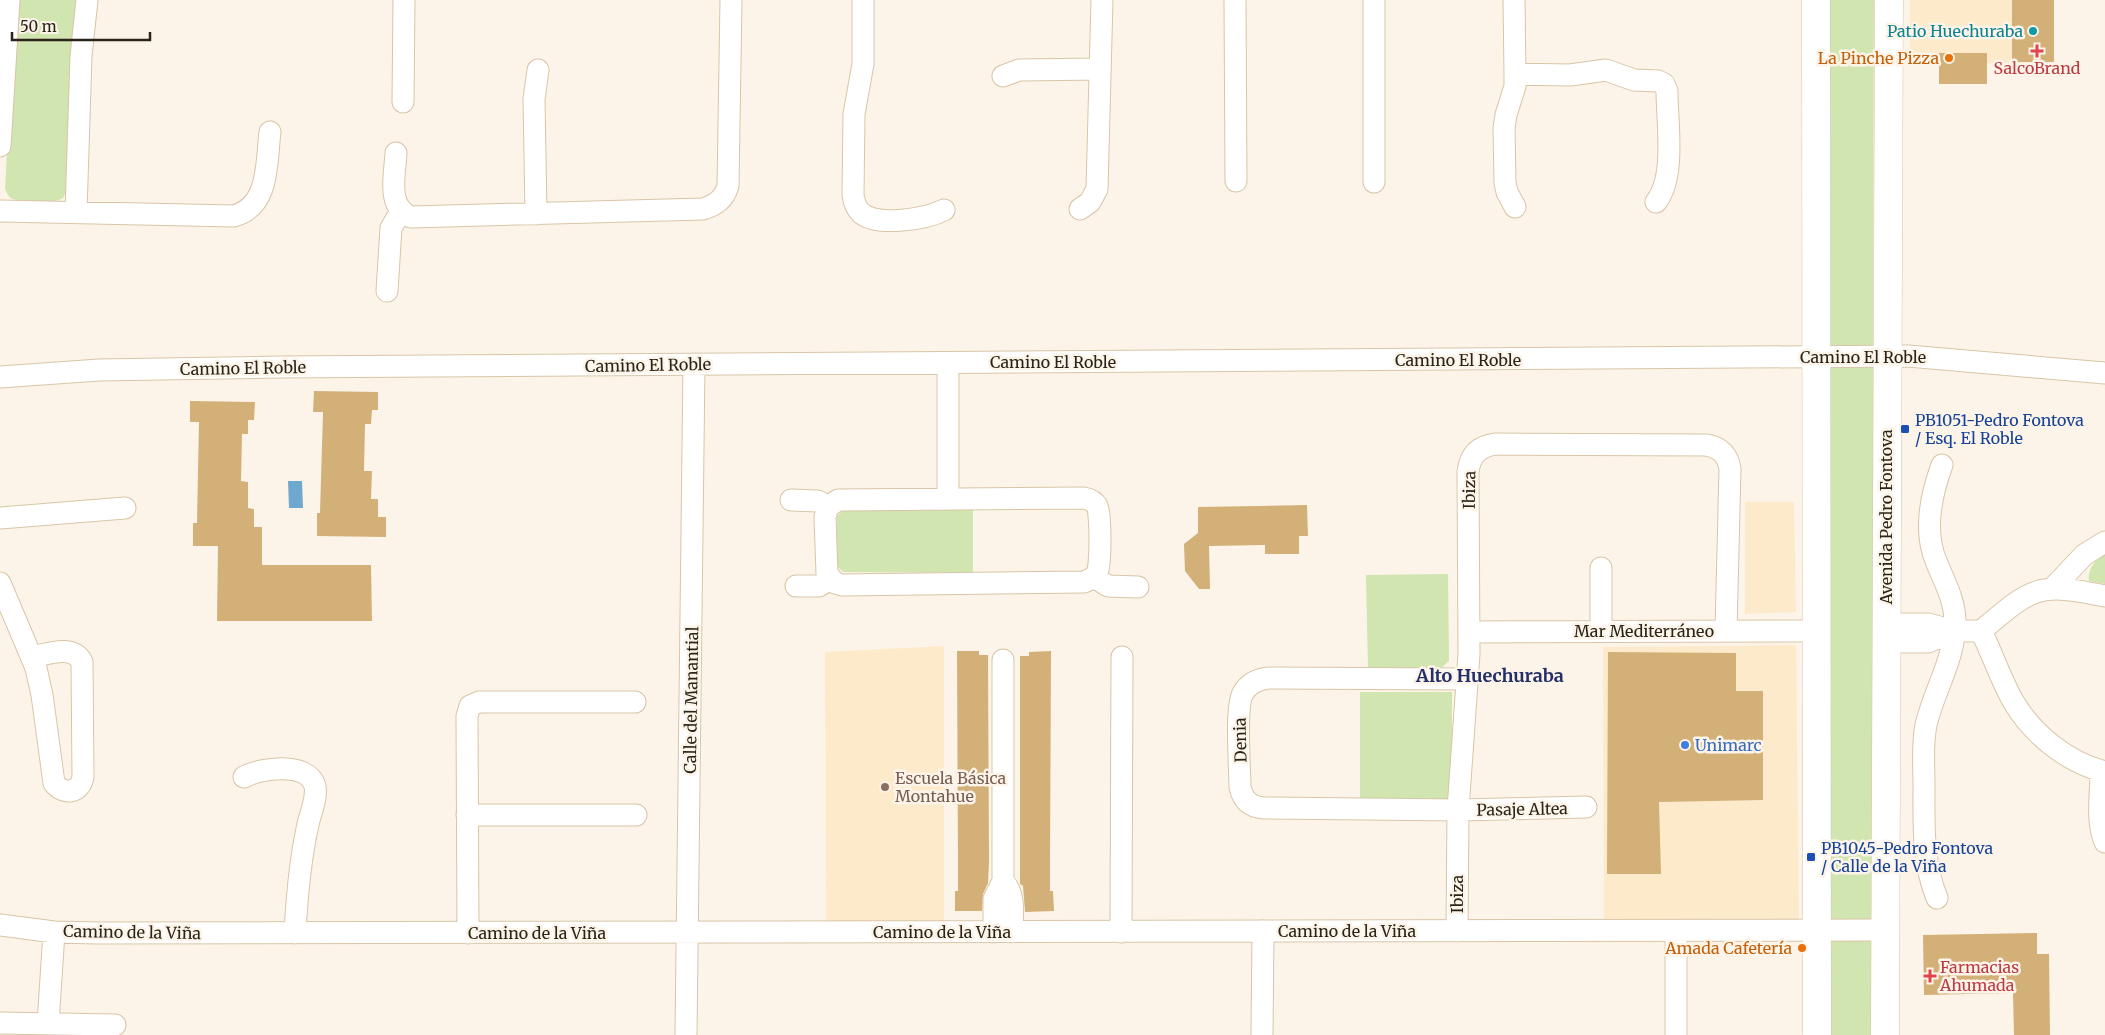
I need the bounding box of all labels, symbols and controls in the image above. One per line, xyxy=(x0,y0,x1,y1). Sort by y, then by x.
scale bar xyxy=(12,10,150,42)
text: 50 m xyxy=(20,17,57,36)
place label: Patio Huechuraba xyxy=(1887,21,2023,41)
marker: Patio Huechuraba xyxy=(2027,25,2039,37)
marker: SalcoBrand xyxy=(2031,45,2043,57)
place label: La Pinche Pizza xyxy=(1818,48,1939,68)
marker: La Pinche Pizza xyxy=(1943,52,1955,64)
place label: SalcoBrand xyxy=(1994,58,2081,78)
street label: Camino El Roble xyxy=(1800,347,1926,367)
street label: Camino El Roble xyxy=(1395,350,1521,370)
street label: Camino El Roble xyxy=(990,352,1116,372)
street label: Camino El Roble xyxy=(585,354,711,376)
street label: Camino El Roble xyxy=(180,357,306,379)
place label: PB1051-Pedro Fontova / Esq. El Roble xyxy=(1915,410,2084,448)
marker: PB1051-Pedro Fontova / Esq. El Roble xyxy=(1899,423,1911,435)
street label: Avenida Pedro Fontova xyxy=(1876,429,1896,606)
street label: Ibiza xyxy=(1459,470,1479,509)
street label: Mar Mediterráneo xyxy=(1574,621,1714,641)
street label: Calle del Manantial xyxy=(680,626,702,774)
district label: Alto Huechuraba xyxy=(1415,664,1564,687)
street label: Denia xyxy=(1230,717,1250,763)
place label: Unimarc xyxy=(1695,735,1762,755)
marker: Unimarc xyxy=(1679,739,1691,751)
place label: Escuela Básica Montahue xyxy=(895,768,1007,806)
marker: Escuela Básica Montahue xyxy=(879,781,891,793)
street label: Pasaje Altea xyxy=(1476,798,1568,820)
place label: PB1045-Pedro Fontova / Calle de la Viña xyxy=(1821,838,1993,876)
marker: PB1045-Pedro Fontova / Calle de la Viña xyxy=(1805,851,1817,863)
street label: Ibiza xyxy=(1447,874,1467,913)
street label: Camino de la Viña xyxy=(63,921,202,943)
street label: Camino de la Viña xyxy=(1278,921,1416,941)
street label: Camino de la Viña xyxy=(873,922,1011,942)
street label: Camino de la Viña xyxy=(468,923,606,943)
place label: Amada Cafetería xyxy=(1664,938,1792,958)
marker: Amada Cafetería xyxy=(1796,942,1808,954)
place label: Farmacias Ahumada xyxy=(1939,957,2019,995)
marker: Farmacias Ahumada xyxy=(1924,970,1936,982)

